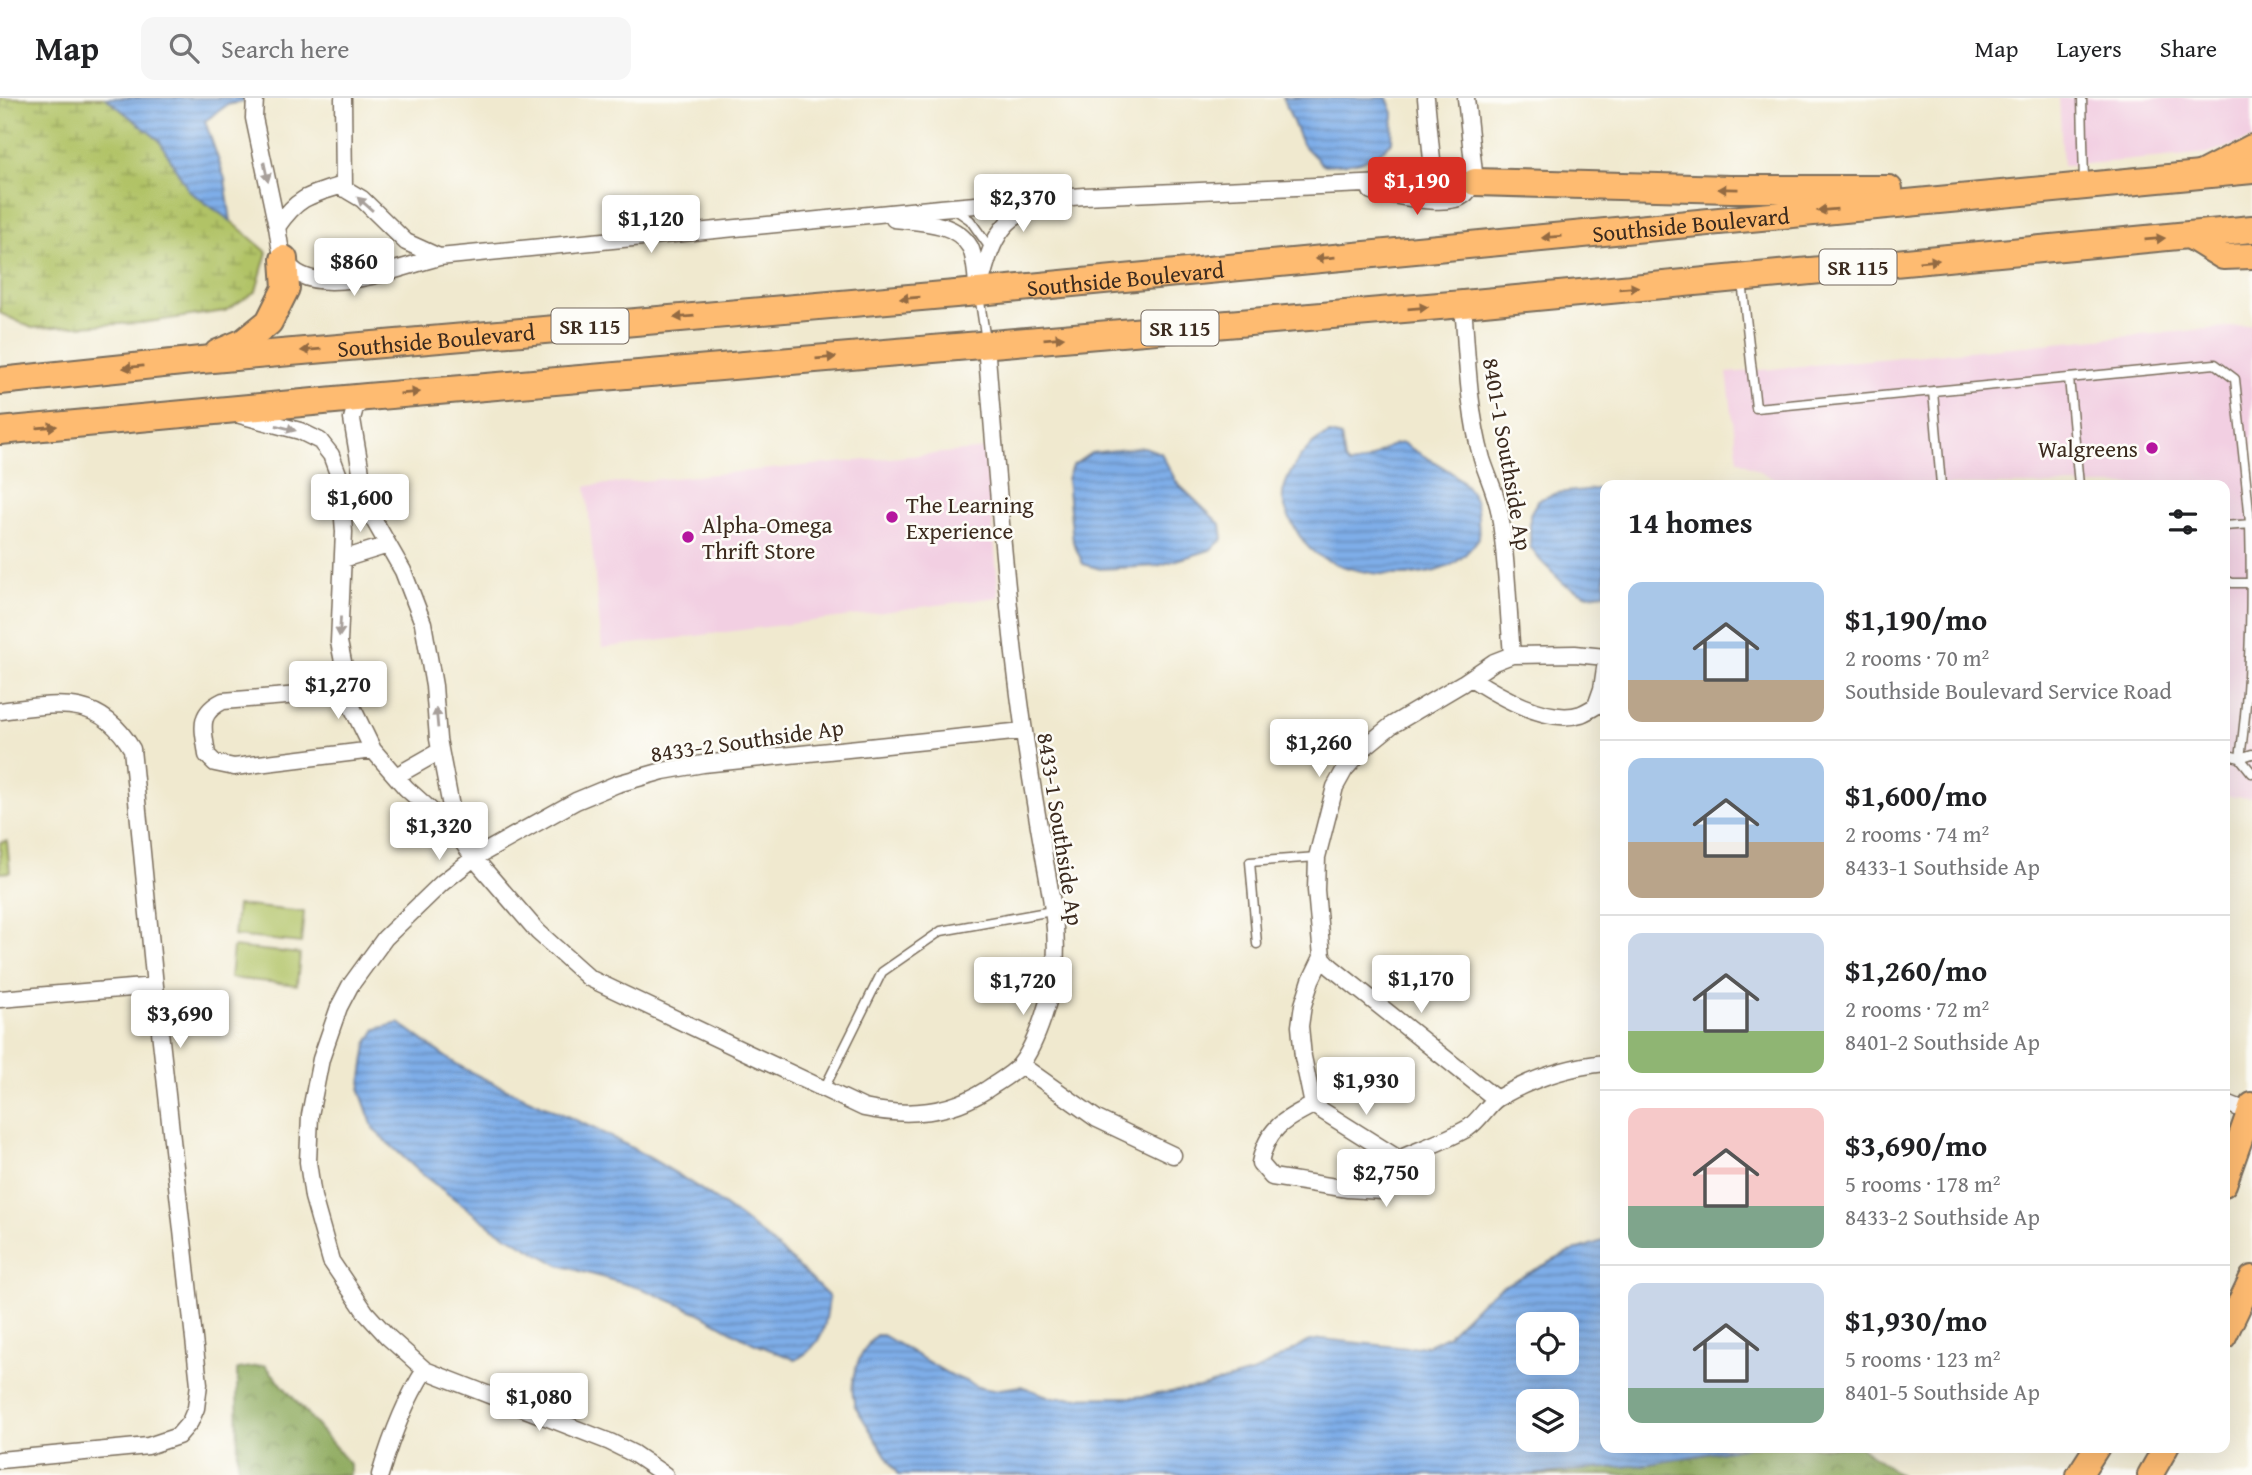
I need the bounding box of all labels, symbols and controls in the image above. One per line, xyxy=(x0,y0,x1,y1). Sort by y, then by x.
search box xyxy=(141,17,631,80)
text: Map xyxy=(35,24,99,72)
icon: search xyxy=(165,29,203,67)
text: Search here xyxy=(221,29,349,68)
text: Map xyxy=(1975,31,2018,66)
text: Layers xyxy=(2056,31,2122,66)
text: Share xyxy=(2160,31,2217,66)
pin: $1,190 xyxy=(1360,158,1474,217)
one-way arrow xyxy=(260,161,271,183)
text: $1,190 xyxy=(1384,163,1450,196)
pin: $2,370 xyxy=(966,174,1080,234)
text: $2,370 xyxy=(990,180,1056,213)
one-way arrow xyxy=(1717,183,1739,195)
pin: $1,120 xyxy=(594,195,708,255)
one-way arrow xyxy=(357,196,375,211)
street label: Southside Boulevard xyxy=(1590,198,1792,250)
text: $1,120 xyxy=(618,201,684,234)
one-way arrow xyxy=(1816,205,1838,216)
one-way arrow xyxy=(1541,232,1563,243)
one-way arrow xyxy=(2144,233,2166,244)
pin: $860 xyxy=(313,238,395,298)
text: $860 xyxy=(330,244,378,277)
road number: SR 115 xyxy=(1820,250,1896,284)
street label: Southside Boulevard xyxy=(1025,252,1226,304)
one-way arrow xyxy=(1314,253,1336,264)
one-way arrow xyxy=(1918,255,1940,266)
one-way arrow xyxy=(1618,283,1640,294)
one-way arrow xyxy=(899,293,921,304)
one-way arrow xyxy=(1407,302,1429,313)
road number: SR 115 xyxy=(552,308,628,344)
road number: SR 115 xyxy=(1142,310,1218,345)
one-way arrow xyxy=(673,312,695,323)
street label: Southside Boulevard xyxy=(336,314,537,365)
one-way arrow xyxy=(1043,333,1065,344)
one-way arrow xyxy=(299,345,321,356)
one-way arrow xyxy=(815,352,837,363)
street label: 8401-1 Southside Ap xyxy=(1475,355,1541,553)
one-way arrow xyxy=(122,362,144,373)
one-way arrow xyxy=(400,387,422,398)
one-way arrow xyxy=(36,421,58,432)
one-way arrow xyxy=(275,423,297,434)
place label: Walgreens xyxy=(2038,432,2138,465)
marker: Walgreens xyxy=(2144,440,2160,456)
pin: $1,600 xyxy=(303,474,417,534)
text: $1,600 xyxy=(327,480,393,513)
place label: The Learning Experience xyxy=(906,488,1034,547)
text: 14 homes xyxy=(1628,500,1753,544)
icon: filters xyxy=(2164,503,2202,541)
place label: Alpha-Omega Thrift Store xyxy=(702,508,832,567)
marker: The Learning Experience xyxy=(884,509,900,525)
marker: Alpha-Omega Thrift Store xyxy=(680,529,696,545)
text: $1,190/mo xyxy=(1845,597,1987,641)
icon: home xyxy=(1684,610,1768,694)
one-way arrow xyxy=(334,616,345,638)
text: 2 rooms · 70 m² xyxy=(1845,641,1989,674)
pin: $1,270 xyxy=(281,662,395,721)
text: $1,270 xyxy=(305,667,371,700)
text: Southside Boulevard Service Road xyxy=(1845,674,2172,707)
one-way arrow xyxy=(431,706,442,728)
street label: 8433-2 Southside Ap xyxy=(648,710,846,770)
pin: $1,260 xyxy=(1262,720,1376,779)
text: $1,260 xyxy=(1286,725,1352,758)
street label: 8433-1 Southside Ap xyxy=(1029,730,1093,928)
text: $1,600/mo xyxy=(1845,773,1987,817)
icon: home xyxy=(1684,786,1768,870)
pin: $1,320 xyxy=(382,802,496,862)
text: $1,320 xyxy=(406,808,472,841)
text: 2 rooms · 74 m² xyxy=(1845,817,1989,850)
text: 8433-1 Southside Ap xyxy=(1845,850,2040,883)
text: $1,260/mo xyxy=(1845,948,1987,992)
pin: $1,170 xyxy=(1364,956,1478,1015)
pin: $1,720 xyxy=(966,958,1080,1017)
text: $1,170 xyxy=(1388,961,1454,994)
icon: home xyxy=(1684,961,1768,1045)
text: $1,720 xyxy=(990,963,1056,996)
pin: $3,690 xyxy=(123,990,237,1050)
text: 2 rooms · 72 m² xyxy=(1845,992,1989,1025)
text: $3,690 xyxy=(147,996,213,1029)
text: 8401-2 Southside Ap xyxy=(1845,1025,2040,1058)
pin: $1,930 xyxy=(1309,1058,1423,1117)
text: $1,930 xyxy=(1333,1063,1399,1096)
text: $3,690/mo xyxy=(1845,1123,1987,1167)
icon: home xyxy=(1684,1136,1768,1220)
pin: $2,750 xyxy=(1329,1150,1443,1209)
text: $2,750 xyxy=(1353,1155,1419,1188)
text: 5 rooms · 178 m² xyxy=(1845,1167,2000,1200)
text: 8433-2 Southside Ap xyxy=(1845,1200,2040,1233)
text: $1,930/mo xyxy=(1845,1298,1987,1342)
icon: home xyxy=(1684,1311,1768,1395)
map controls xyxy=(1516,1312,1579,1452)
button: locate xyxy=(1516,1312,1579,1375)
text: 5 rooms · 123 m² xyxy=(1845,1342,2000,1375)
pin: $1,080 xyxy=(482,1374,596,1433)
text: 8401-5 Southside Ap xyxy=(1845,1375,2040,1408)
text: $1,080 xyxy=(506,1379,572,1412)
button: layers xyxy=(1516,1389,1579,1452)

